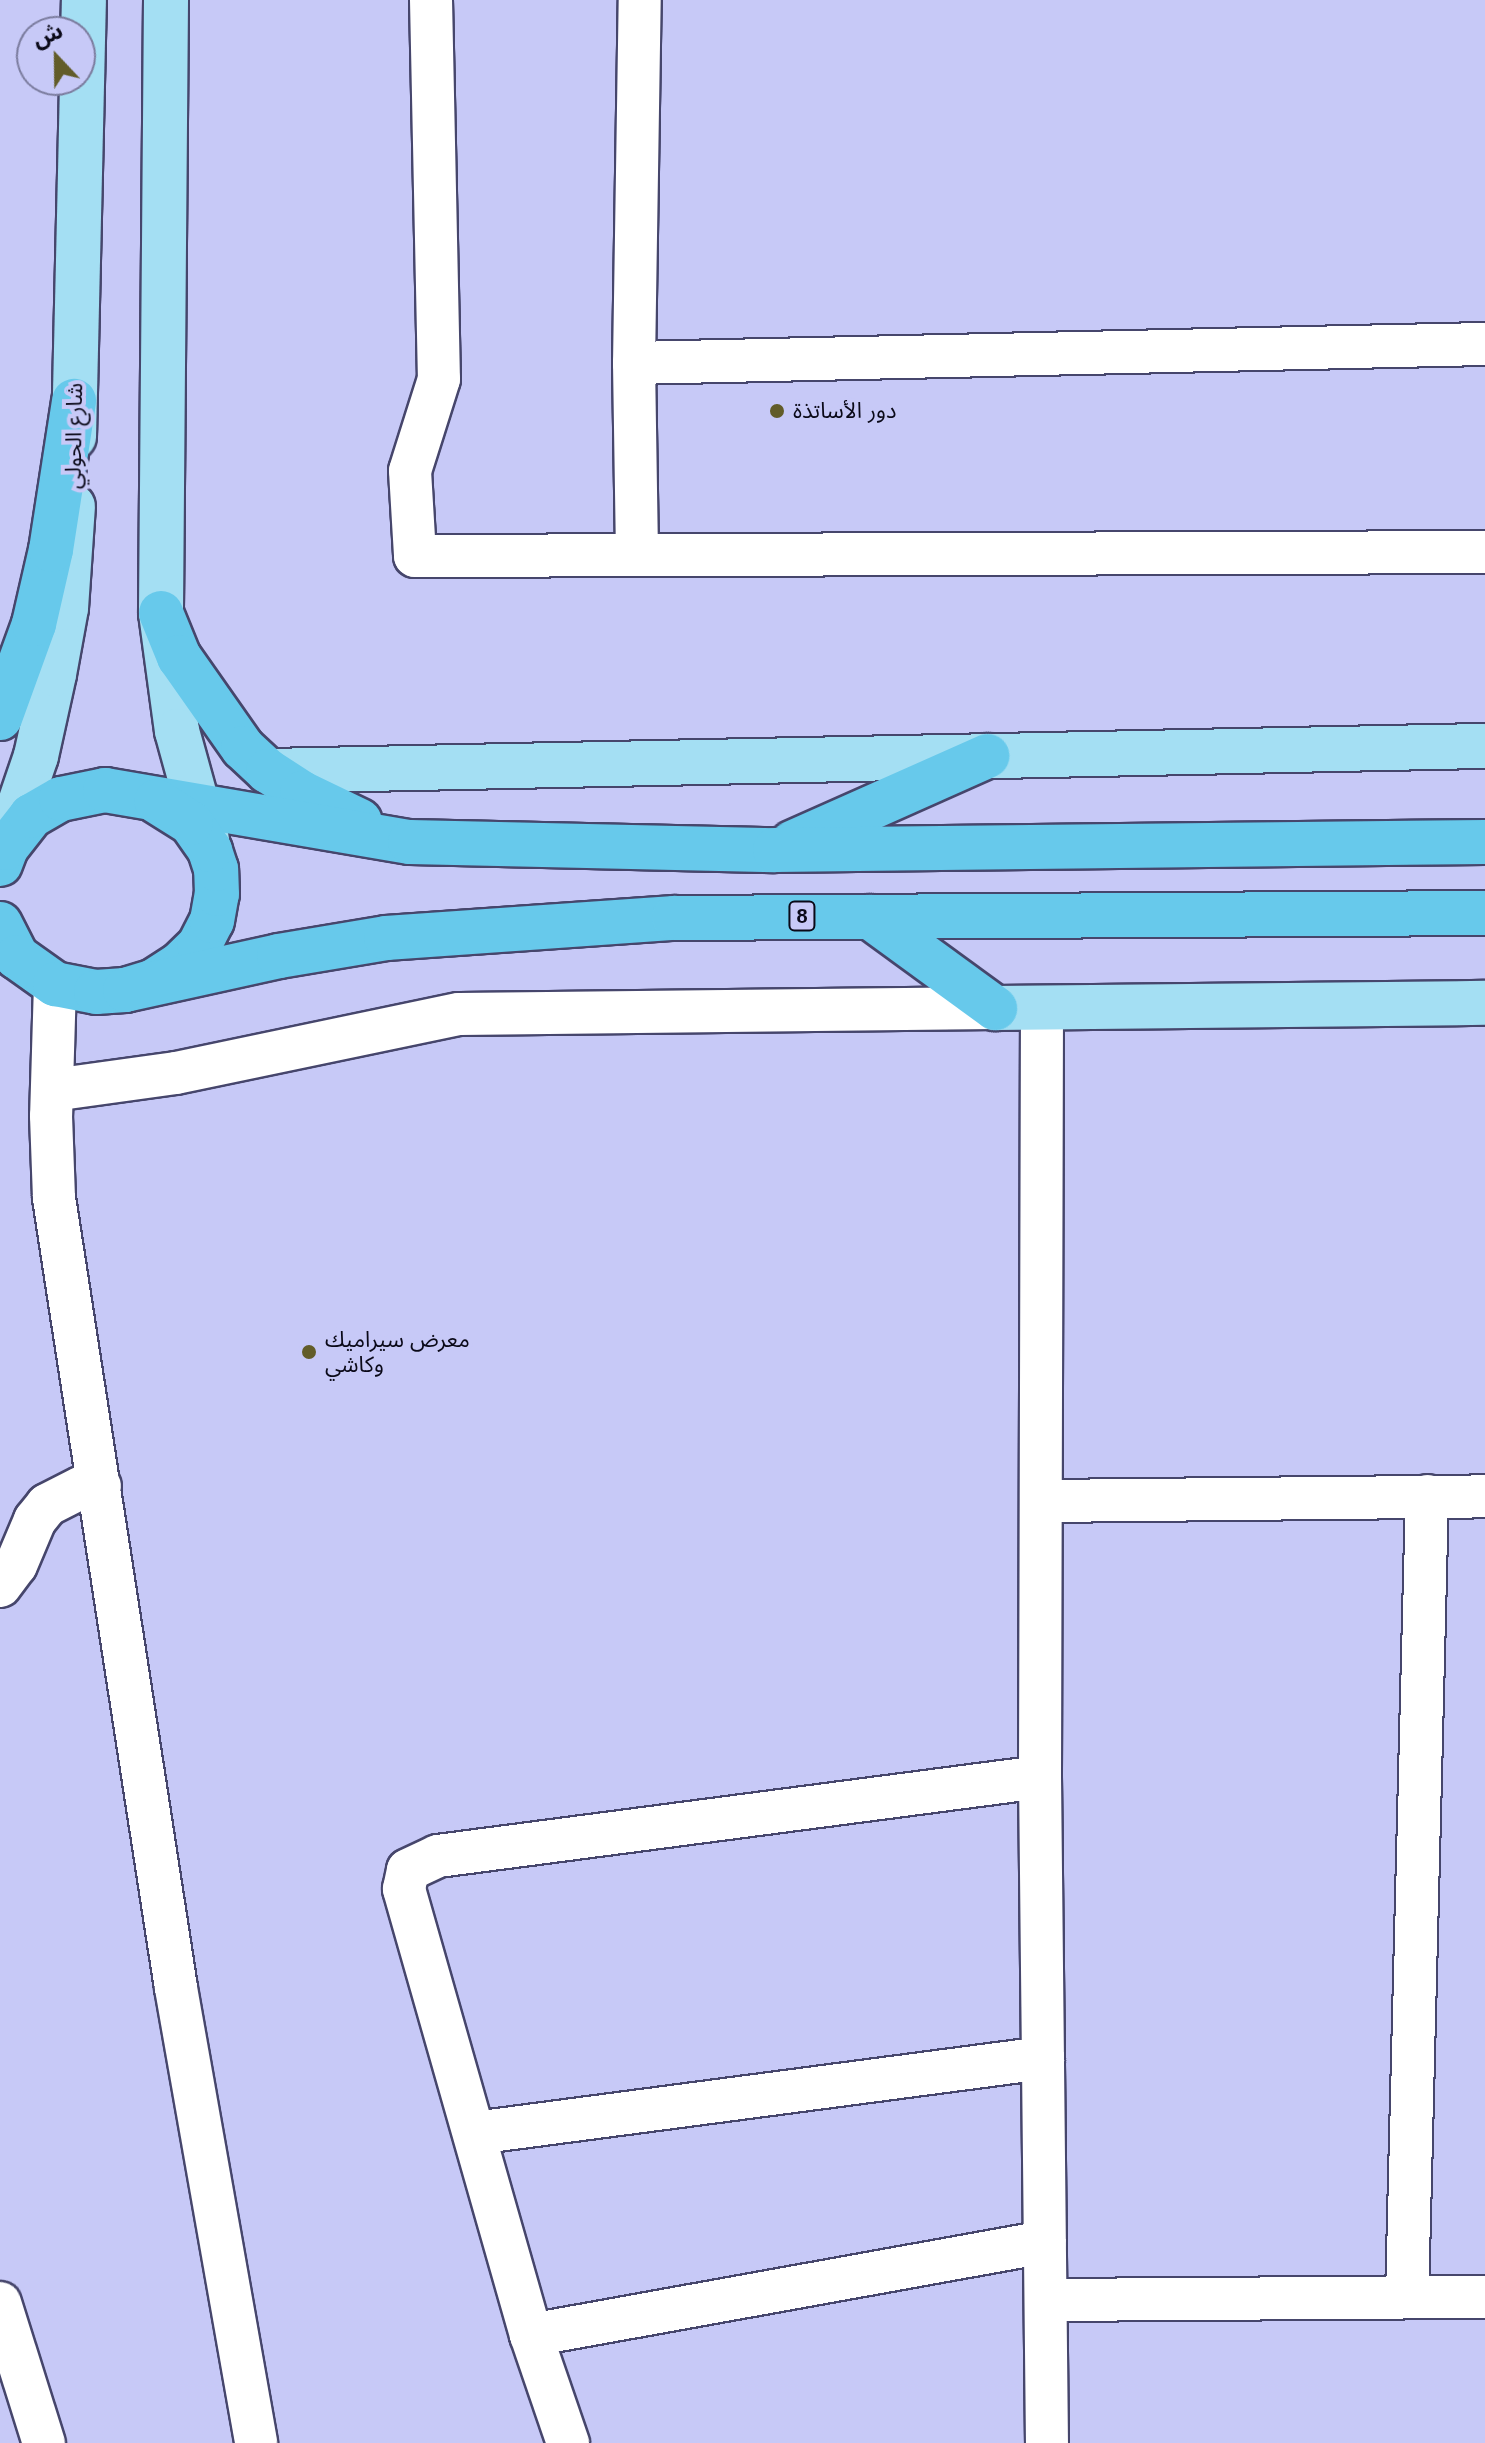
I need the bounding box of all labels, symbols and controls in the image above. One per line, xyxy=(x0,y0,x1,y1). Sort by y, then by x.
north arrow xyxy=(16,16,96,96)
text: ش xyxy=(29,18,66,52)
street label: شارع الحولي xyxy=(60,383,88,489)
place label: دور الأساتذة xyxy=(793,398,896,424)
marker: دور الأساتذة xyxy=(768,402,786,420)
road number: 8 xyxy=(788,900,816,932)
place label: معرض سيراميك وكاشي xyxy=(325,1326,470,1378)
marker: معرض سيراميك وكاشي xyxy=(300,1343,318,1361)

